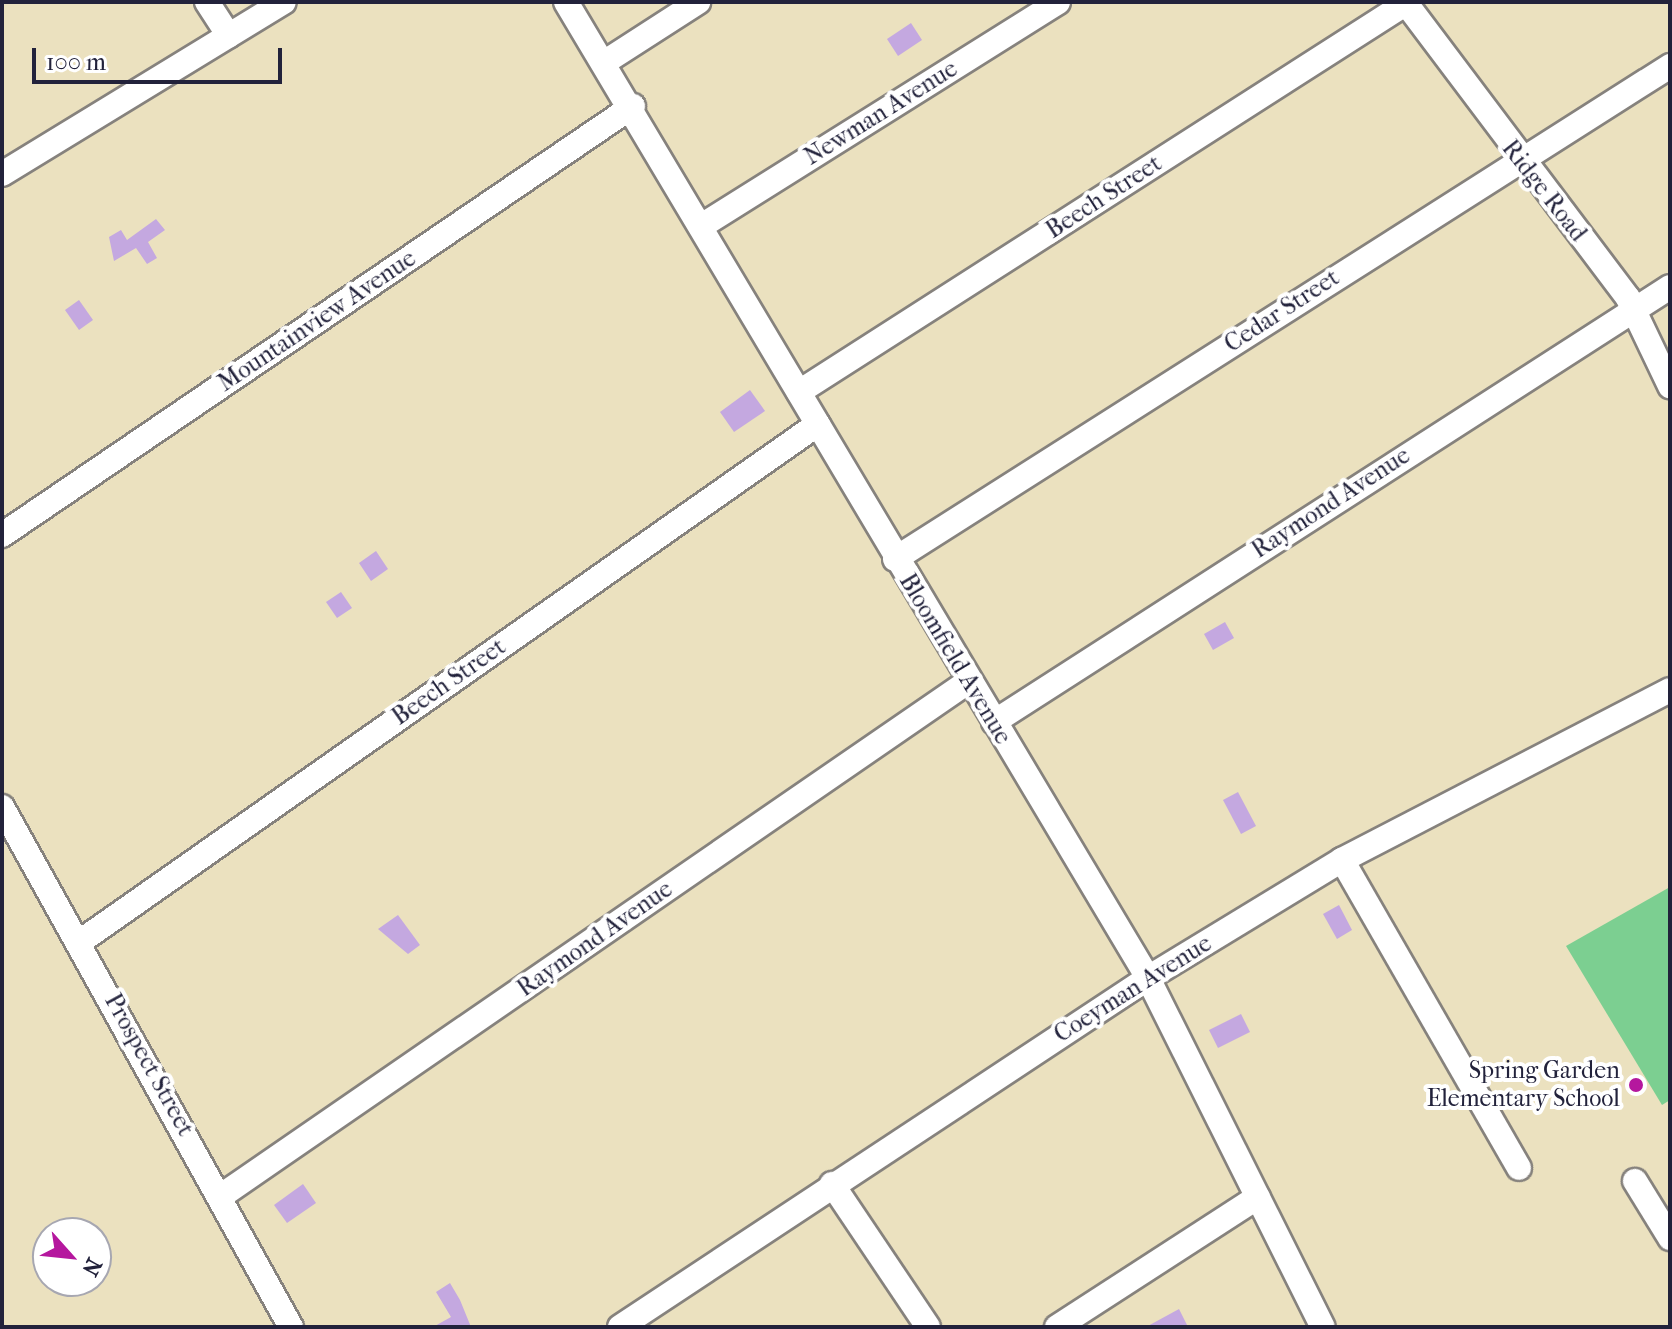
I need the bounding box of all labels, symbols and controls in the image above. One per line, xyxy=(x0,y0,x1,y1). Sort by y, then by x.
scale bar xyxy=(36,32,286,82)
text: 100 m xyxy=(46,48,106,76)
street label: Newman Avenue xyxy=(799,54,963,172)
street label: Ridge Road xyxy=(1496,135,1592,247)
street label: Beech Street xyxy=(1041,149,1167,245)
street label: Mountainview Avenue xyxy=(213,244,421,398)
street label: Cedar Street xyxy=(1219,263,1345,359)
street label: Raymond Avenue xyxy=(1247,441,1415,565)
street label: Bloomfield Avenue xyxy=(893,569,1017,749)
street label: Beech Street xyxy=(387,632,511,732)
street label: Raymond Avenue xyxy=(512,875,678,1003)
street label: Coeyman Avenue xyxy=(1049,929,1217,1049)
street label: Prospect Street xyxy=(98,989,200,1141)
place label: Spring Garden Elementary School xyxy=(1427,1057,1620,1113)
marker: Spring Garden Elementary School xyxy=(1627,1076,1645,1094)
north arrow xyxy=(32,1217,112,1297)
text: N xyxy=(76,1254,107,1280)

